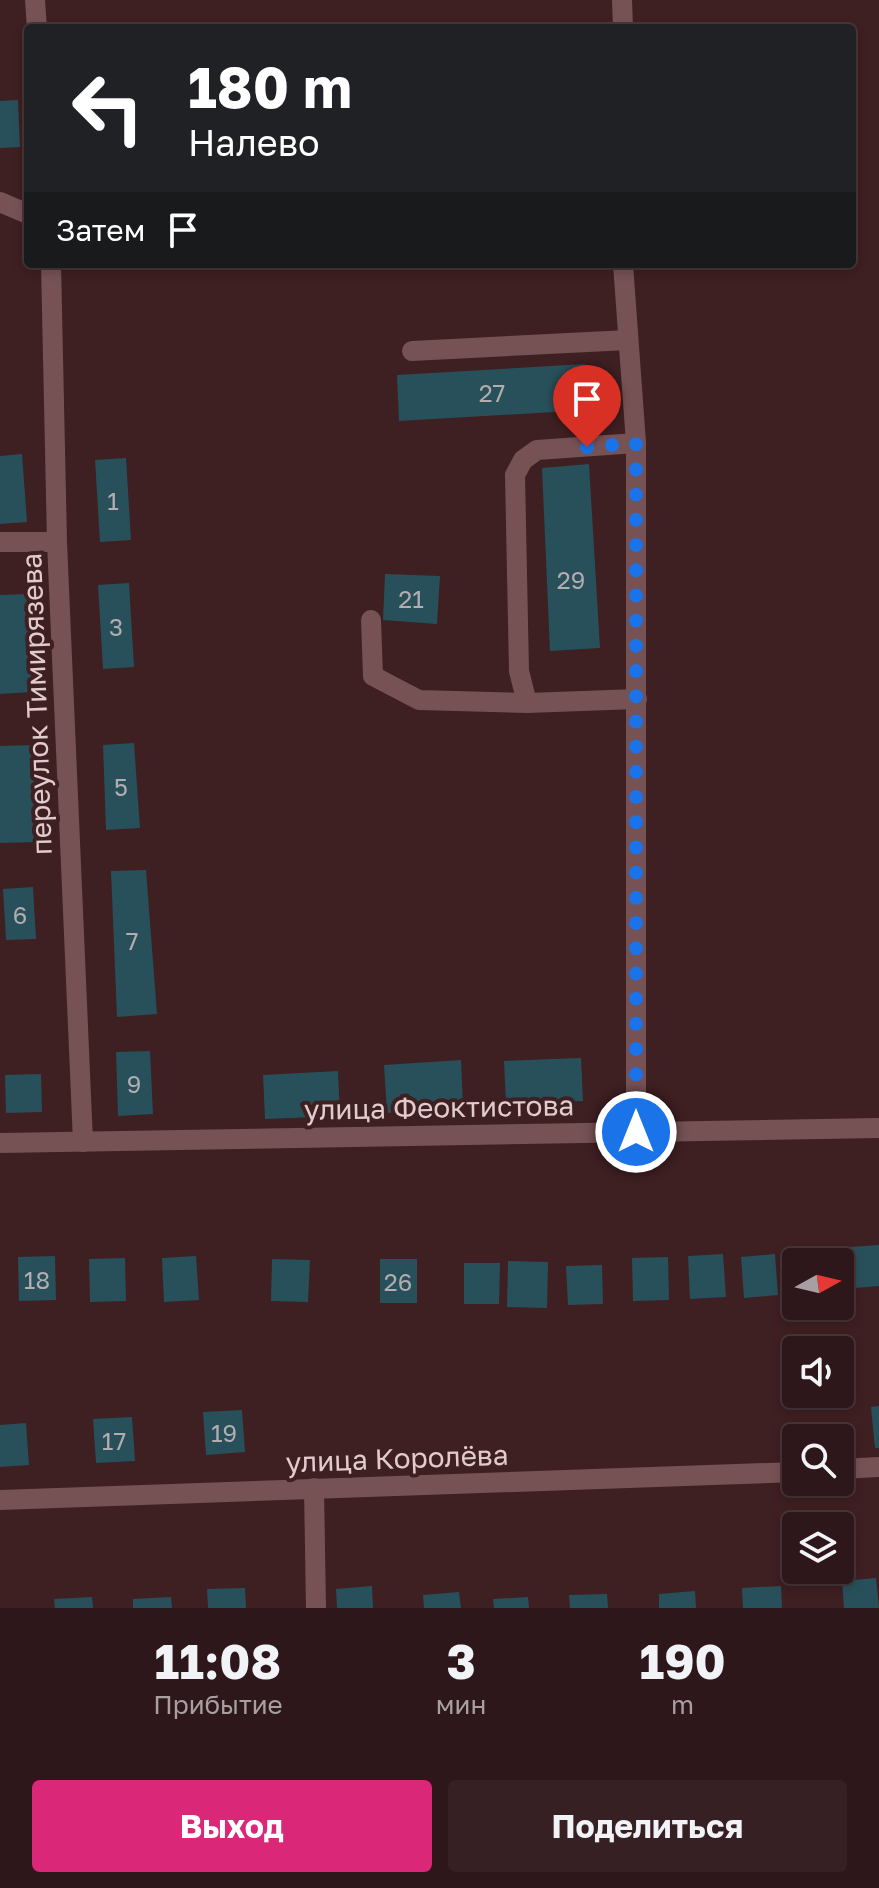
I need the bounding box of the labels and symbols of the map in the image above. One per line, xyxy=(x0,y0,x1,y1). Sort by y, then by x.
pin xyxy=(553,365,621,447)
house number: 27 xyxy=(479,378,505,407)
house number: 1 xyxy=(107,486,119,515)
street label: переулок Тимирязева xyxy=(14,552,58,856)
house number: 29 xyxy=(557,565,585,594)
house number: 21 xyxy=(398,584,424,613)
house number: 3 xyxy=(109,612,123,641)
house number: 5 xyxy=(114,772,128,801)
house number: 6 xyxy=(13,900,27,929)
house number: 7 xyxy=(126,926,138,955)
house number: 9 xyxy=(127,1069,141,1098)
street label: улица Феоктистова xyxy=(304,1088,574,1126)
position arrow xyxy=(594,1090,678,1174)
north arrow xyxy=(782,1248,854,1320)
house number: 18 xyxy=(24,1265,50,1294)
house number: 26 xyxy=(384,1267,412,1296)
house number: 19 xyxy=(211,1418,237,1447)
house number: 17 xyxy=(102,1426,126,1455)
street label: улица Королёва xyxy=(285,1438,509,1478)

